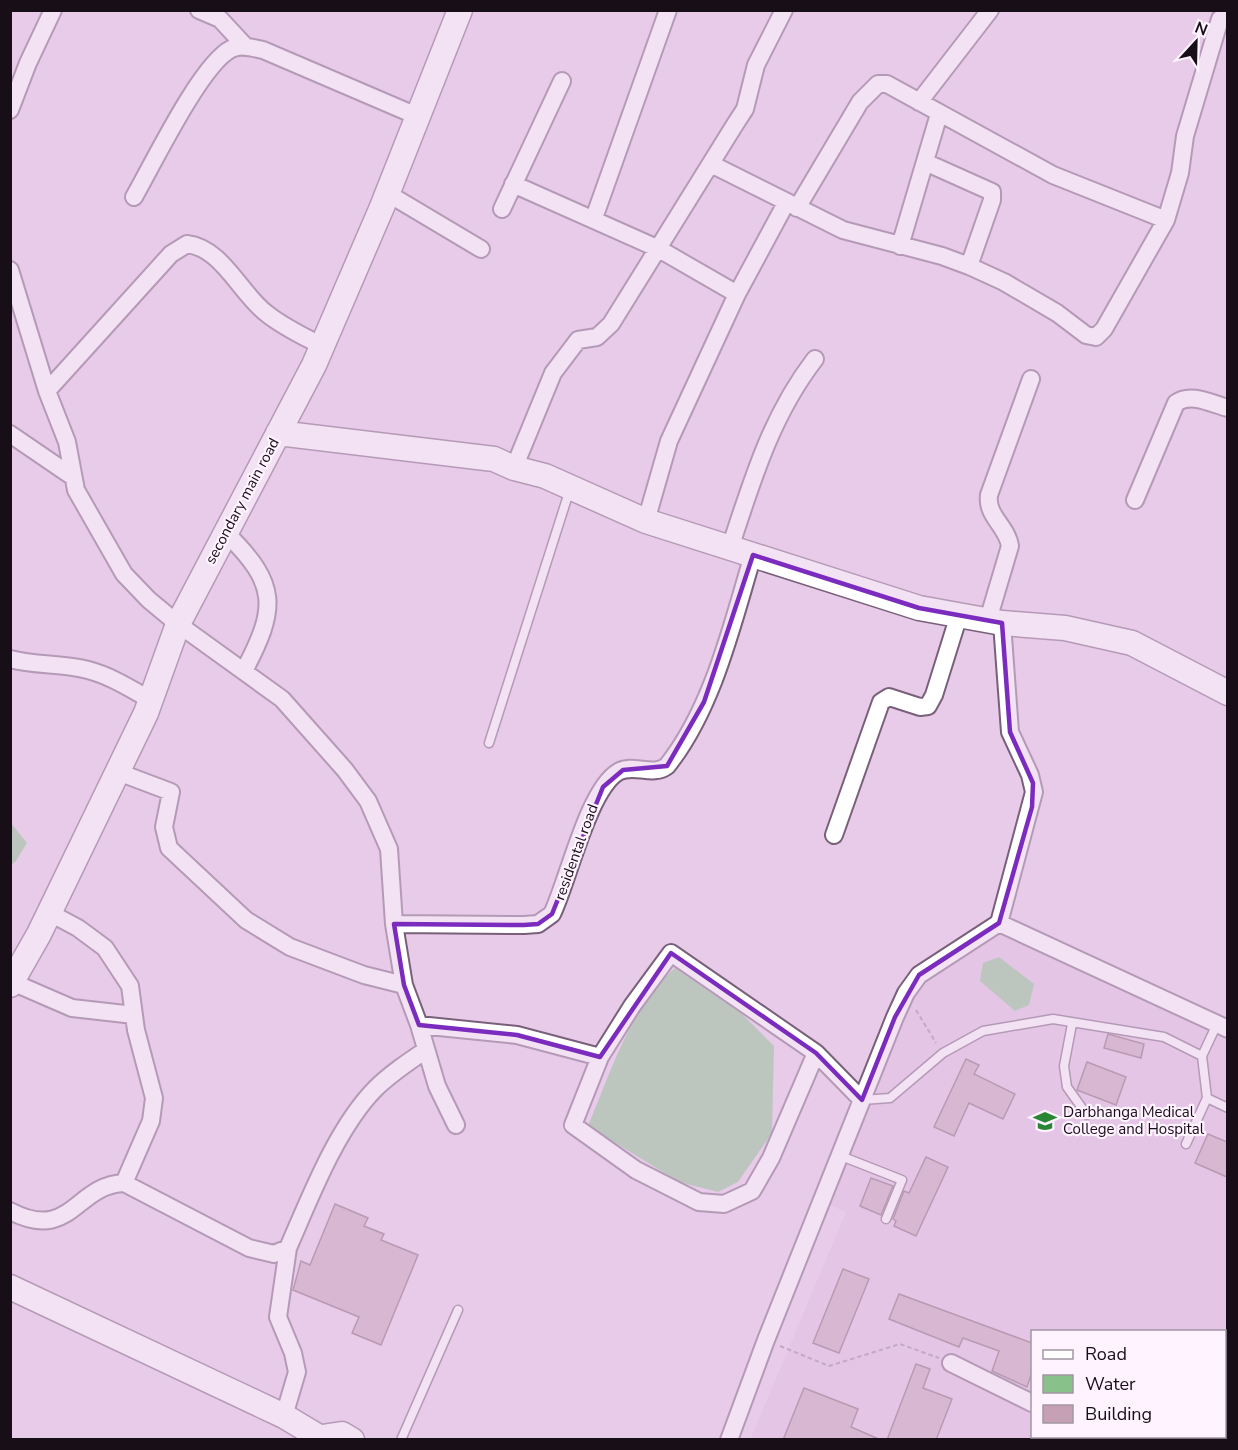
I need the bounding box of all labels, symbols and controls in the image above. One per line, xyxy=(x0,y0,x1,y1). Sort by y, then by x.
north arrow xyxy=(1166,12,1226,72)
text: N xyxy=(1192,17,1211,41)
street label: secondary main road xyxy=(200,435,284,567)
street label: residental road xyxy=(549,801,603,903)
place label: Darbhanga Medical College and Hospital xyxy=(1063,1102,1205,1139)
school or university icon: Darbhanga Medical College and Hospital xyxy=(1032,1108,1058,1134)
legend xyxy=(1031,1330,1226,1438)
text: Road xyxy=(1085,1342,1127,1366)
text: Water xyxy=(1085,1372,1136,1396)
text: Building xyxy=(1085,1402,1152,1426)

